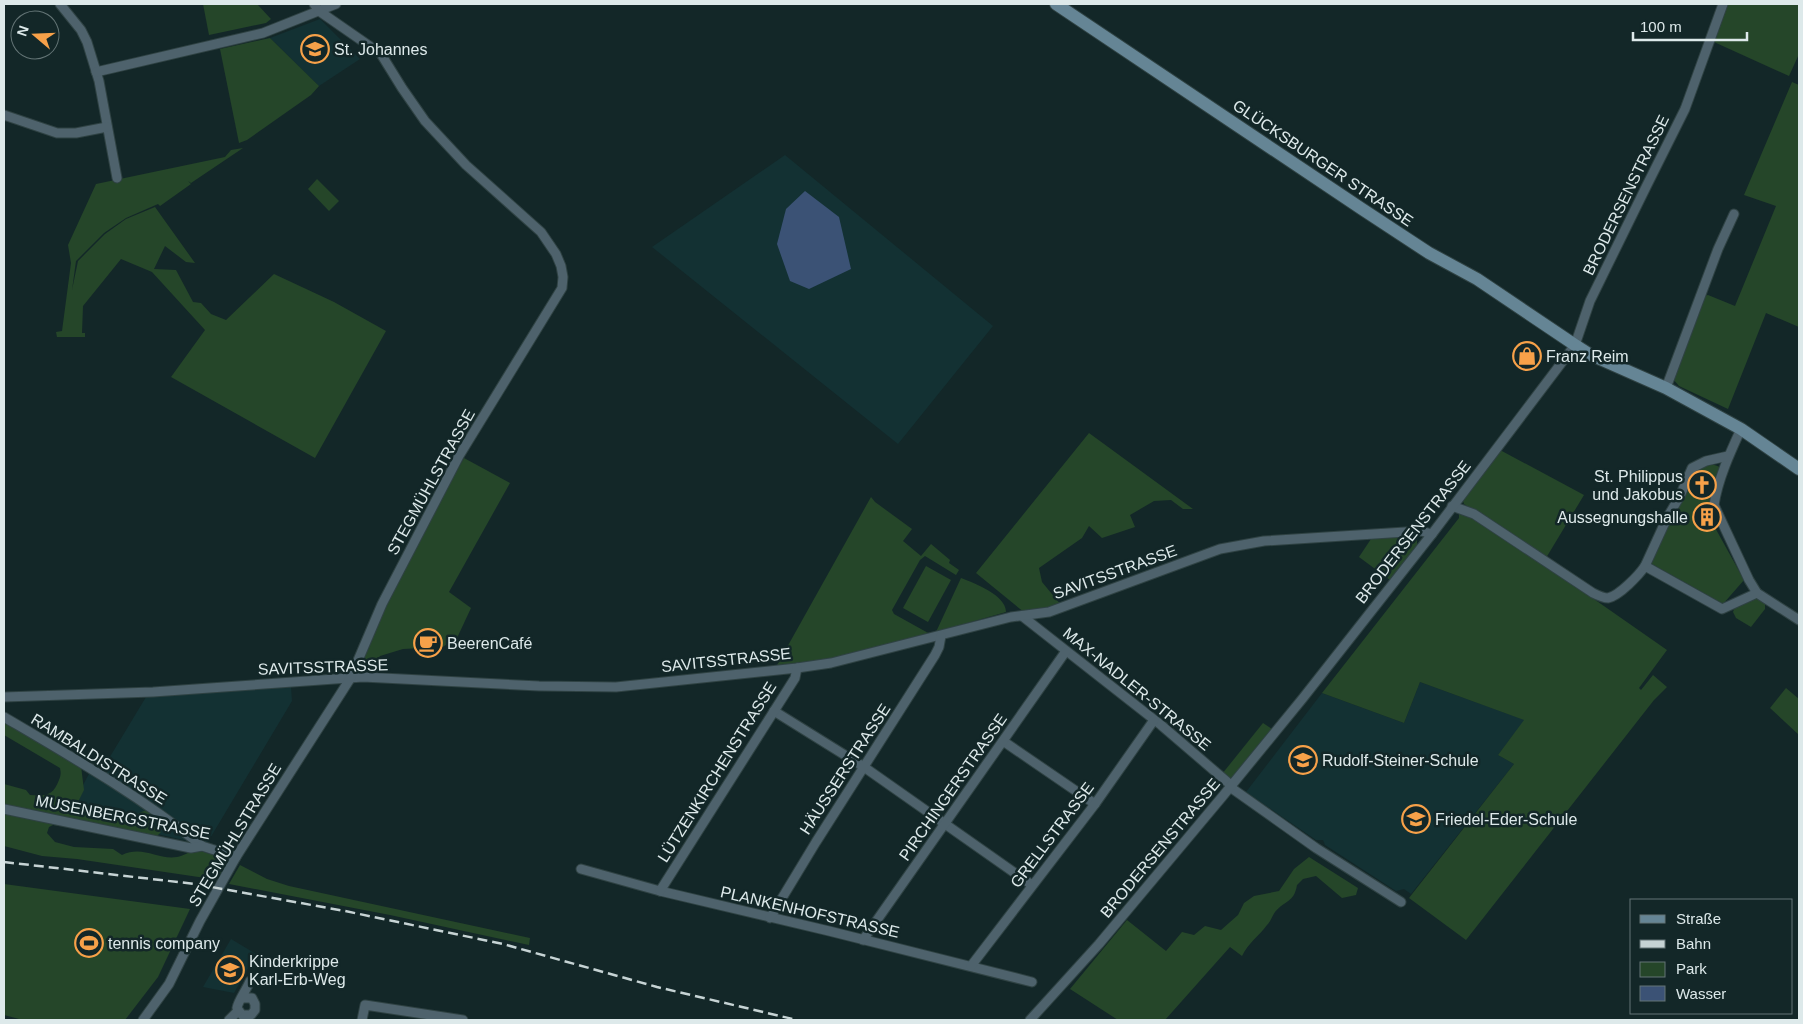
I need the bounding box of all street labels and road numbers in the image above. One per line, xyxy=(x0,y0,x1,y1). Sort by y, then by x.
street label: GLÜCKSBURGER STRASSE xyxy=(1230,96,1416,230)
street label: BRODERSENSTRASSE xyxy=(1580,112,1672,278)
street label: STEGMÜHLSTRASSE xyxy=(384,406,478,558)
street label: BRODERSENSTRASSE xyxy=(1352,457,1474,607)
street label: SAVITSSTRASSE xyxy=(1051,542,1179,602)
street label: MAX-NADLER-STRASSE xyxy=(1060,624,1214,754)
street label: SAVITSSTRASSE xyxy=(660,645,792,675)
street label: SAVITSSTRASSE xyxy=(258,656,388,678)
street label: LÜTZENKIRCHENSTRASSE xyxy=(654,679,780,865)
street label: HÄUSSERSTRASSE xyxy=(796,701,894,837)
street label: RAMBALDISTRASSE xyxy=(28,710,170,808)
street label: PIRCHINGERSTRASSE xyxy=(896,710,1010,864)
street label: STEGMÜHLSTRASSE xyxy=(186,761,284,909)
street label: BRODERSENSTRASSE xyxy=(1097,775,1223,921)
street label: GRELLSTRASSE xyxy=(1007,779,1097,891)
street label: MUSENBERGSTRASSE xyxy=(34,792,212,842)
street label: PLANKENHOFSTRASSE xyxy=(719,883,901,941)

